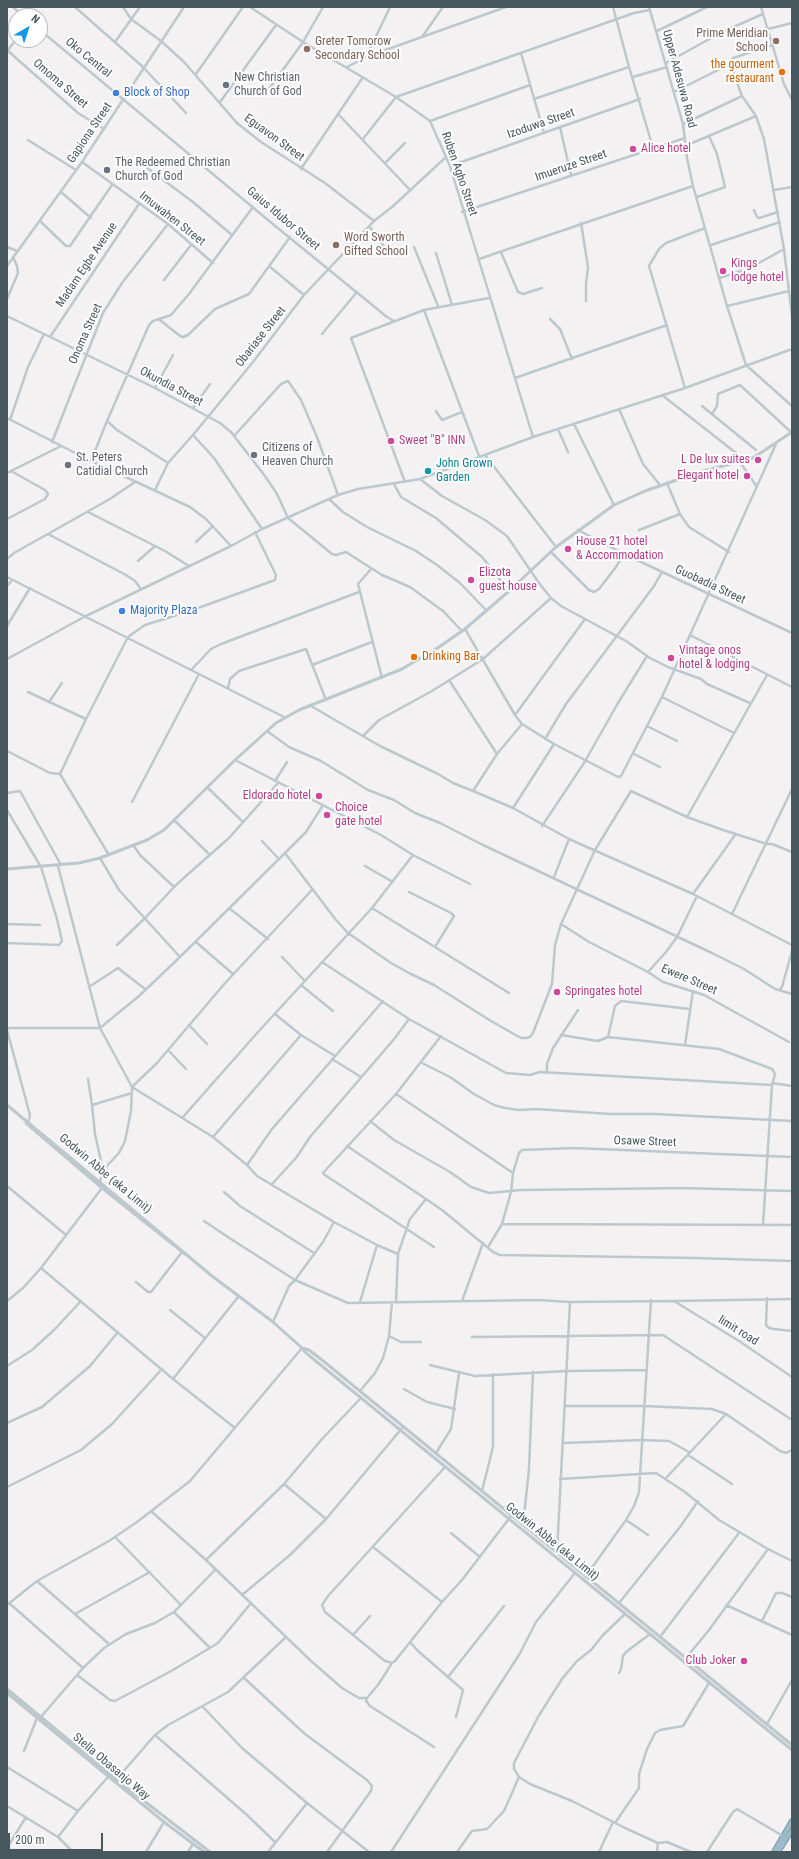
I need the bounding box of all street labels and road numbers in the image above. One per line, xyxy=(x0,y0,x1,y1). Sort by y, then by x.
street label: Upper Adesuwa Road xyxy=(659,28,699,130)
street label: Oko Central xyxy=(62,35,114,81)
street label: Omoma Street xyxy=(30,56,90,112)
street label: Gapiona Street xyxy=(64,100,116,166)
street label: Izoduwa Street xyxy=(505,106,577,142)
street label: Eguavon Street xyxy=(241,111,307,165)
street label: Ruben Agho Street xyxy=(438,130,480,218)
street label: Imueruze Street xyxy=(533,147,609,185)
street label: Gaius Idubor Street xyxy=(244,184,322,254)
street label: Imuwahen Street xyxy=(136,189,208,249)
street label: Madam Egbe Avenue xyxy=(53,220,121,310)
street label: Onoma Street xyxy=(66,302,106,366)
street label: Obariase Street xyxy=(233,304,289,370)
street label: Okundia Street xyxy=(137,364,205,410)
street label: Guobadia Street xyxy=(673,562,747,608)
street label: Ewere Street xyxy=(659,962,719,998)
street label: Godwin Abbe (aka Limit) xyxy=(56,1131,154,1217)
street label: Osawe Street xyxy=(613,1134,677,1150)
street label: limit road xyxy=(715,1313,761,1349)
street label: Godwin Abbe (aka Limit) xyxy=(502,1500,602,1584)
street label: Stella Obasanjo Way xyxy=(69,1731,153,1803)

